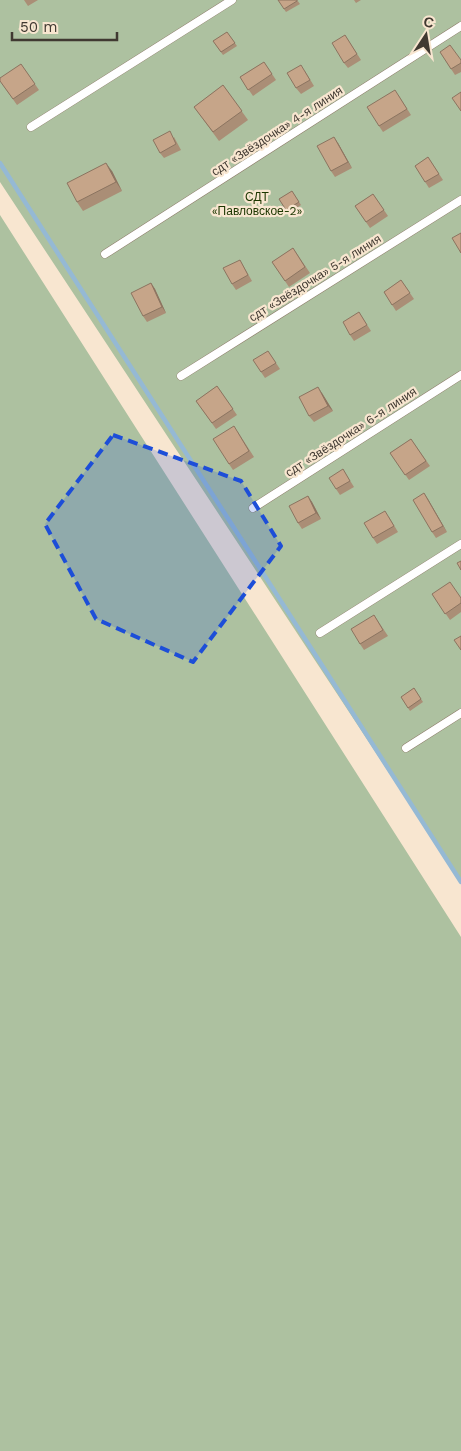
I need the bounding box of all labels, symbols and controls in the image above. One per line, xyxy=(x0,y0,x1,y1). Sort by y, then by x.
scale bar xyxy=(12,10,118,42)
north arrow xyxy=(401,10,451,60)
text: С xyxy=(422,13,435,31)
text: 50 m xyxy=(20,18,57,36)
street label: сдт «Звёздочка» 4-я линия xyxy=(209,83,345,179)
park label: СДТ «Павловское-2» xyxy=(212,190,302,218)
street label: сдт «Звёздочка» 5-я линия xyxy=(246,231,384,325)
street label: сдт «Звёздочка» 6-я линия xyxy=(283,384,419,480)

